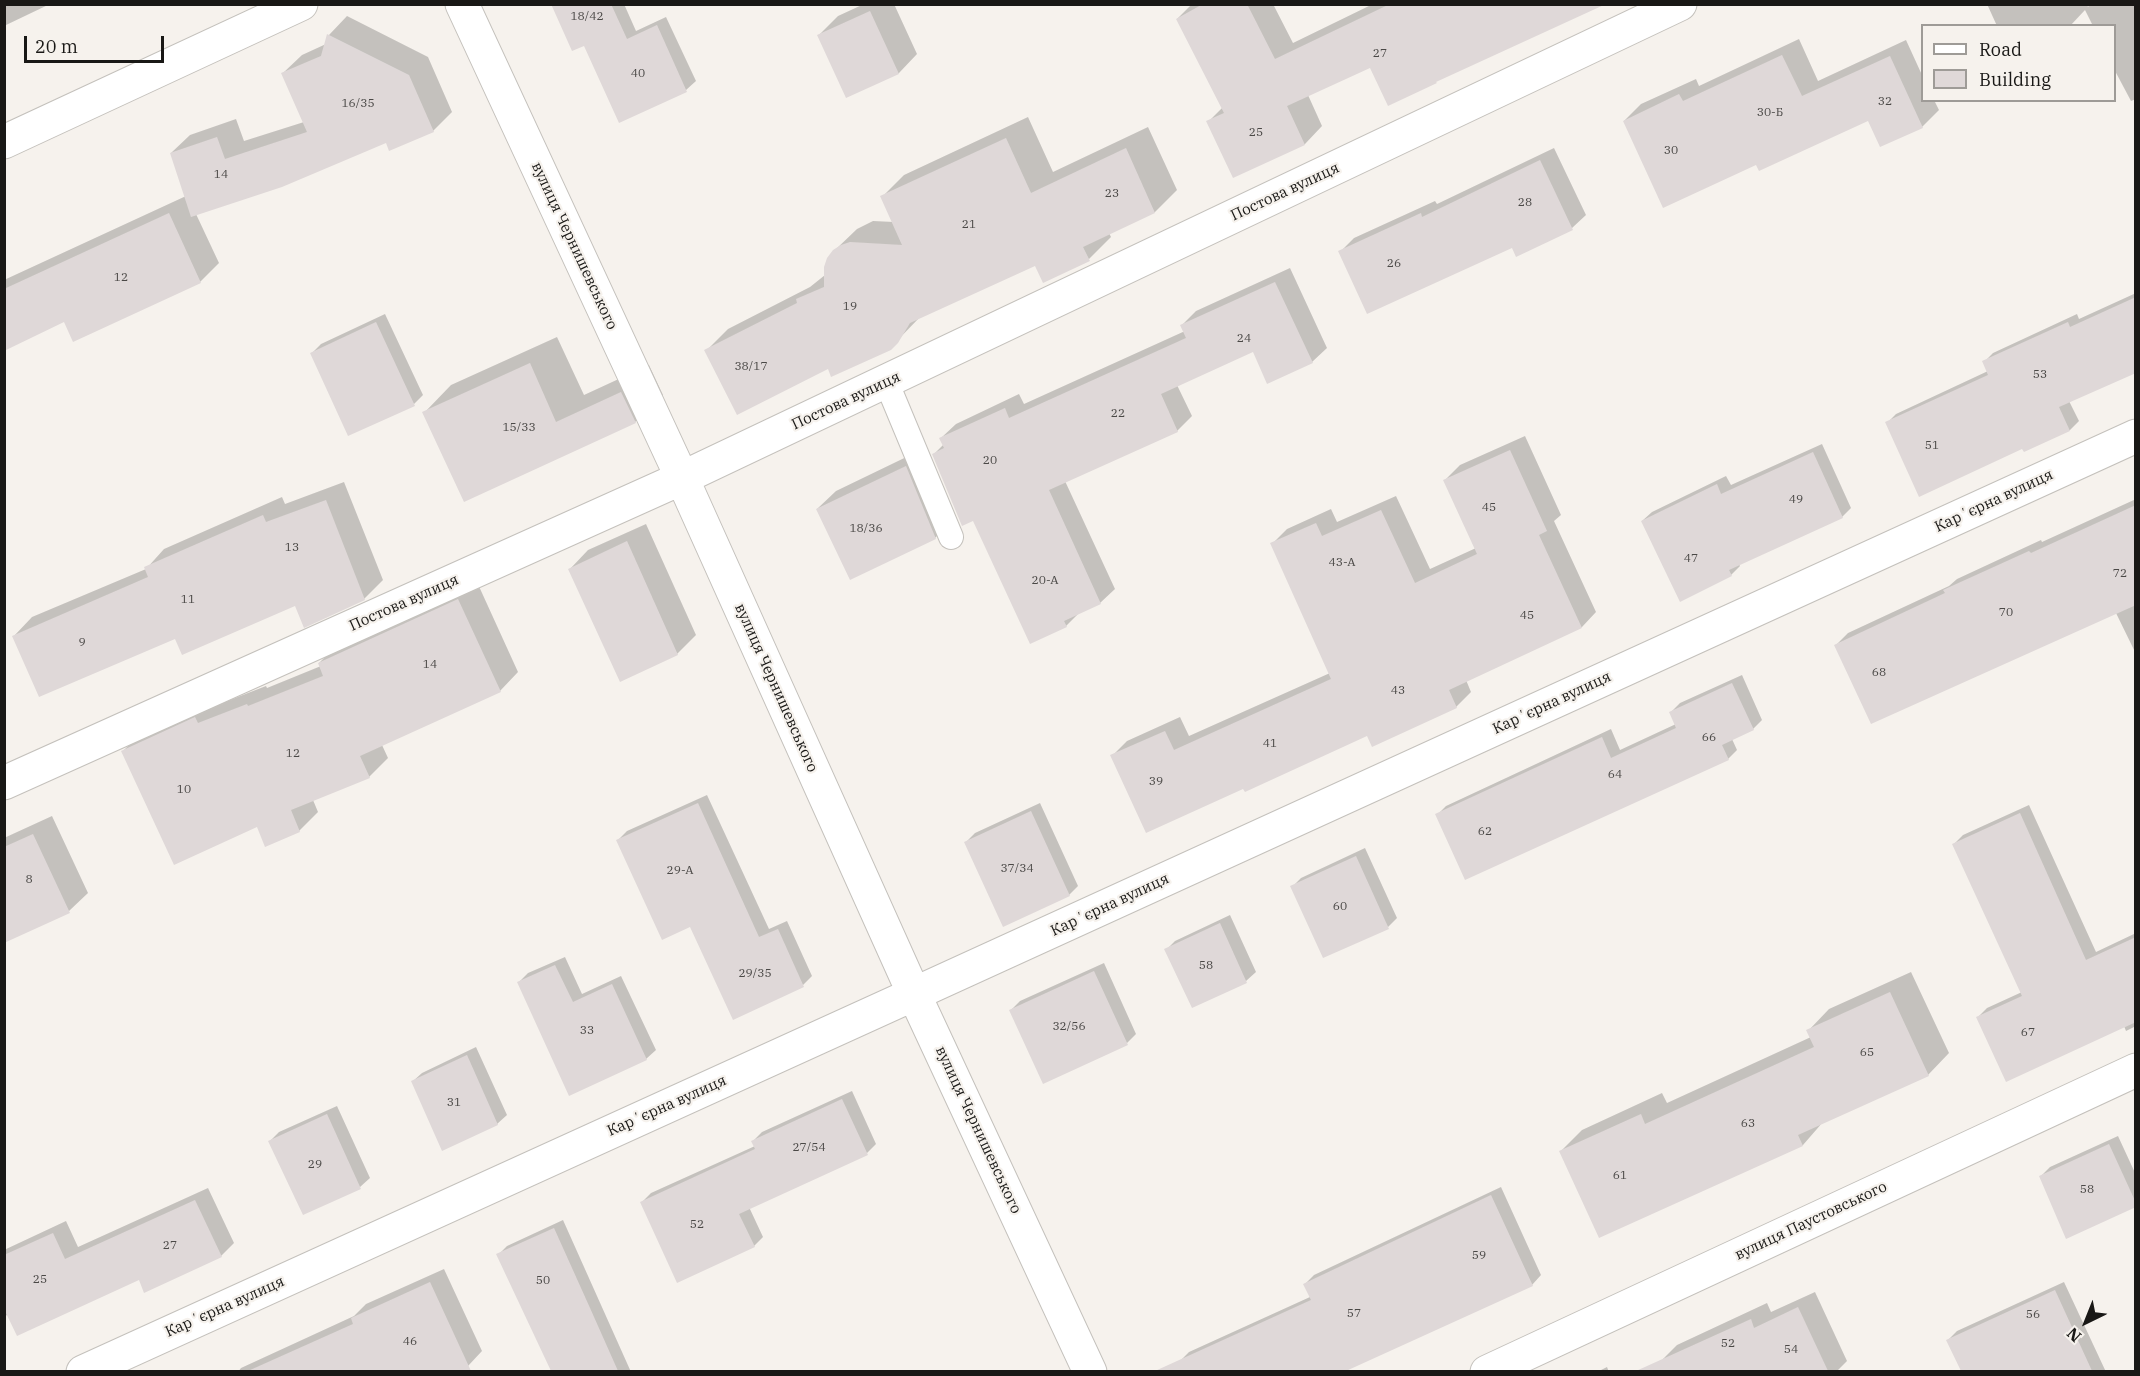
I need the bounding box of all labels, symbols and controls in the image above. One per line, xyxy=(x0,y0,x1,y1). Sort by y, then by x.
house number: 18/42 xyxy=(570,10,604,24)
scale bar xyxy=(27,24,166,62)
legend xyxy=(1921,24,2116,102)
text: 20 m xyxy=(35,35,78,58)
text: Road xyxy=(1979,38,2022,61)
house number: 27 xyxy=(1373,47,1387,61)
house number: 40 xyxy=(631,67,645,81)
text: Building xyxy=(1979,68,2051,91)
house number: 32 xyxy=(1878,95,1892,109)
house number: 16/35 xyxy=(341,97,375,111)
house number: 30-Б xyxy=(1757,106,1783,120)
house number: 25 xyxy=(1249,126,1263,140)
house number: 30 xyxy=(1664,144,1678,158)
street label: вулиця Чернишевського xyxy=(527,159,621,333)
street label: Постова вулиця xyxy=(1228,159,1342,225)
house number: 14 xyxy=(214,168,228,182)
house number: 23 xyxy=(1105,187,1119,201)
house number: 28 xyxy=(1518,196,1532,210)
house number: 21 xyxy=(962,218,976,232)
house number: 26 xyxy=(1387,257,1401,271)
house number: 12 xyxy=(114,271,128,285)
house number: 19 xyxy=(843,300,857,314)
house number: 24 xyxy=(1237,332,1251,346)
house number: 38/17 xyxy=(734,360,768,374)
street label: Постова вулиця xyxy=(789,368,903,434)
house number: 53 xyxy=(2033,368,2047,382)
house number: 22 xyxy=(1111,407,1125,421)
house number: 15/33 xyxy=(502,421,536,435)
house number: 51 xyxy=(1925,439,1939,453)
house number: 20 xyxy=(983,454,997,468)
street label: Карʼєрна вулиця xyxy=(1932,466,2056,536)
house number: 49 xyxy=(1789,493,1803,507)
house number: 45 xyxy=(1482,501,1496,515)
house number: 18/36 xyxy=(849,522,883,536)
house number: 13 xyxy=(285,541,299,555)
house number: 47 xyxy=(1684,552,1698,566)
house number: 43-А xyxy=(1328,556,1356,570)
house number: 72 xyxy=(2113,567,2127,581)
street label: Постова вулиця xyxy=(347,571,461,635)
house number: 20-А xyxy=(1031,574,1059,588)
house number: 11 xyxy=(181,593,195,607)
street label: вулиця Чернишевського xyxy=(731,601,821,775)
house number: 70 xyxy=(1999,606,2013,620)
house number: 45 xyxy=(1520,609,1534,623)
house number: 9 xyxy=(78,636,86,650)
house number: 14 xyxy=(423,658,437,672)
house number: 68 xyxy=(1872,666,1886,680)
street label: Карʼєрна вулиця xyxy=(1490,668,1614,738)
house number: 43 xyxy=(1391,684,1405,698)
house number: 66 xyxy=(1702,731,1716,745)
house number: 41 xyxy=(1263,737,1277,751)
house number: 12 xyxy=(286,747,300,761)
house number: 64 xyxy=(1608,768,1622,782)
house number: 39 xyxy=(1149,775,1163,789)
house number: 10 xyxy=(177,783,191,797)
house number: 62 xyxy=(1478,825,1492,839)
house number: 37/34 xyxy=(1000,862,1034,876)
house number: 29-А xyxy=(666,864,694,878)
street label: Карʼєрна вулиця xyxy=(1048,870,1172,940)
house number: 8 xyxy=(25,873,33,887)
house number: 60 xyxy=(1333,900,1347,914)
house number: 58 xyxy=(1199,959,1213,973)
house number: 29/35 xyxy=(738,967,772,981)
house number: 32/56 xyxy=(1052,1020,1086,1034)
house number: 33 xyxy=(580,1024,594,1038)
house number: 67 xyxy=(2021,1026,2035,1040)
street label: вулиця Чернишевського xyxy=(931,1043,1025,1217)
house number: 65 xyxy=(1860,1046,1874,1060)
street label: Карʼєрна вулиця xyxy=(605,1072,729,1140)
house number: 31 xyxy=(447,1096,461,1110)
house number: 63 xyxy=(1741,1117,1755,1131)
house number: 27/54 xyxy=(792,1141,826,1155)
house number: 29 xyxy=(308,1158,322,1172)
house number: 61 xyxy=(1613,1169,1627,1183)
street label: вулиця Паустовського xyxy=(1732,1178,1890,1264)
house number: 58 xyxy=(2080,1183,2094,1197)
house number: 52 xyxy=(690,1218,704,1232)
house number: 27 xyxy=(163,1239,177,1253)
house number: 59 xyxy=(1472,1249,1486,1263)
house number: 25 xyxy=(33,1273,47,1287)
street label: Карʼєрна вулиця xyxy=(163,1273,287,1341)
house number: 50 xyxy=(536,1274,550,1288)
north arrow xyxy=(2056,1292,2116,1352)
house number: 57 xyxy=(1347,1307,1361,1321)
house number: 56 xyxy=(2026,1308,2040,1322)
text: N xyxy=(2062,1324,2085,1347)
house number: 46 xyxy=(403,1335,417,1349)
house number: 52 xyxy=(1721,1337,1735,1351)
house number: 54 xyxy=(1784,1343,1798,1357)

